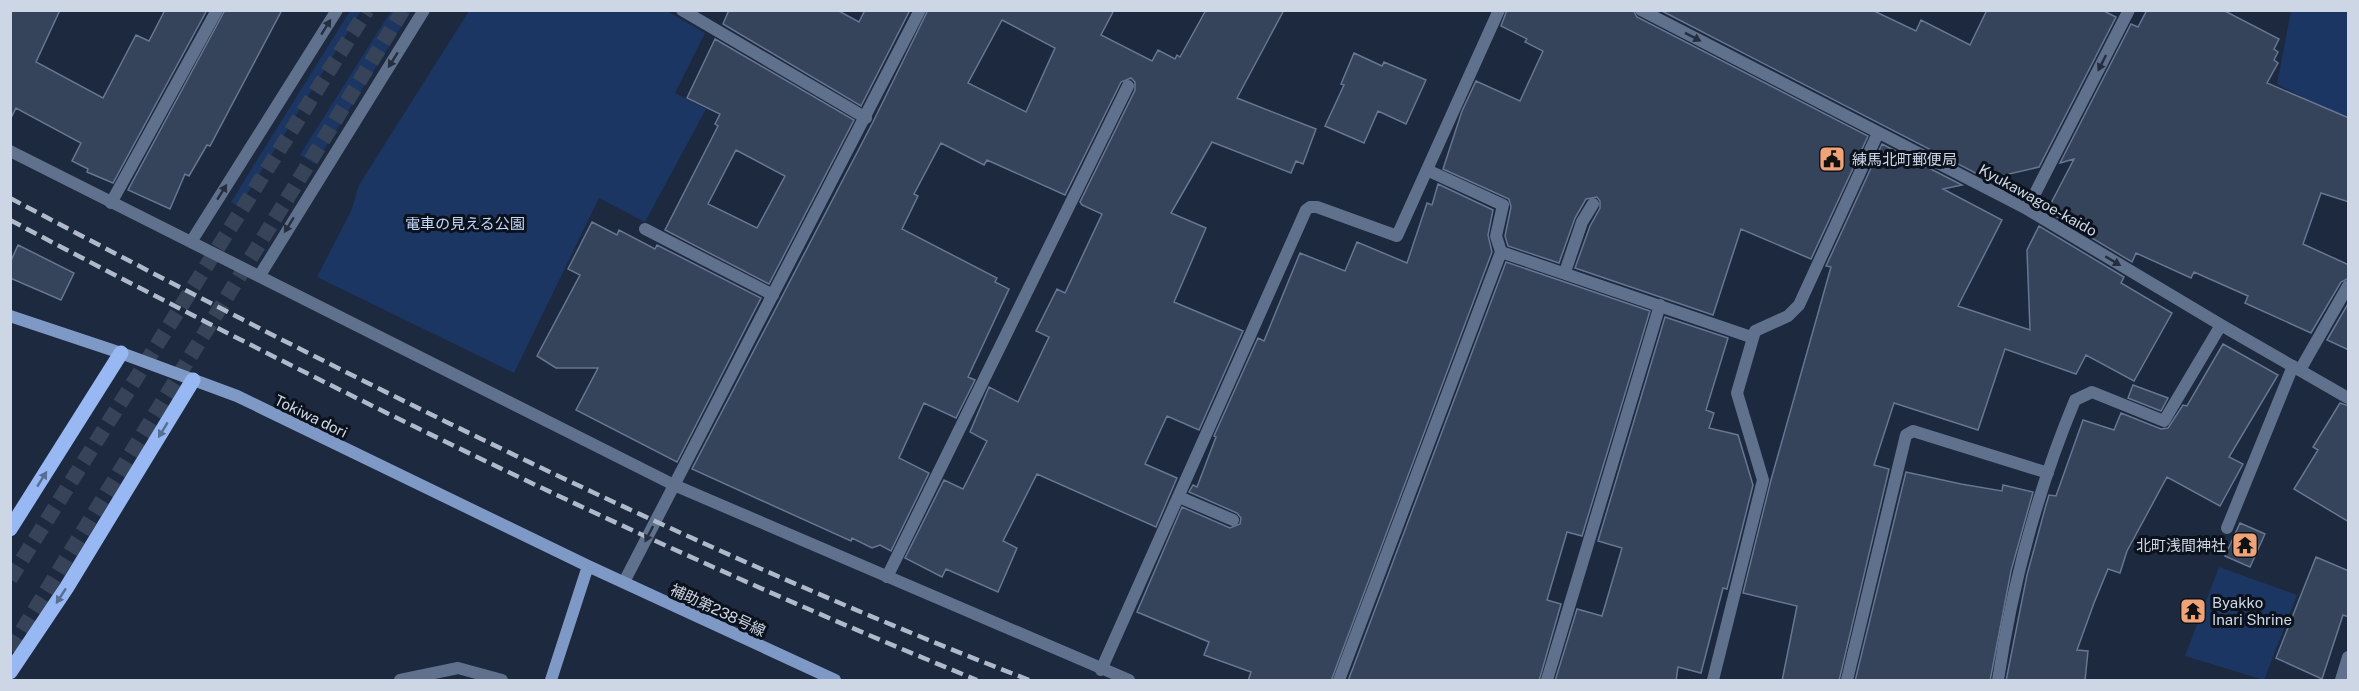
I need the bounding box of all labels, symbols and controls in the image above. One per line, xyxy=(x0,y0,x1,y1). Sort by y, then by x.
one-way arrow xyxy=(320,19,331,35)
one-way arrow xyxy=(1684,32,1702,42)
one-way arrow xyxy=(387,52,398,68)
one-way arrow xyxy=(2097,54,2107,71)
public building icon: 練馬北町郵便局 xyxy=(1817,144,1847,174)
place label: 練馬北町郵便局 xyxy=(1852,151,1957,168)
street label: Kyukawagoe-kaido xyxy=(1976,161,2100,239)
one-way arrow xyxy=(217,184,228,201)
park label: 電車の見える公園 xyxy=(405,215,525,232)
one-way arrow xyxy=(284,217,295,234)
one-way arrow xyxy=(2105,255,2121,266)
street label: Tokiwa dori xyxy=(272,391,350,441)
one-way arrow xyxy=(157,422,168,438)
one-way arrow xyxy=(36,471,47,487)
one-way arrow xyxy=(645,525,655,543)
temple icon: 北町浅間神社 xyxy=(2230,530,2260,560)
place label: 北町浅間神社 xyxy=(2136,537,2226,554)
street label: 補助第238号線 xyxy=(668,581,768,639)
one-way arrow xyxy=(55,588,66,605)
place label: Byakko Inari Shrine xyxy=(2212,594,2292,628)
temple icon: Byakko Inari Shrine xyxy=(2178,596,2208,626)

